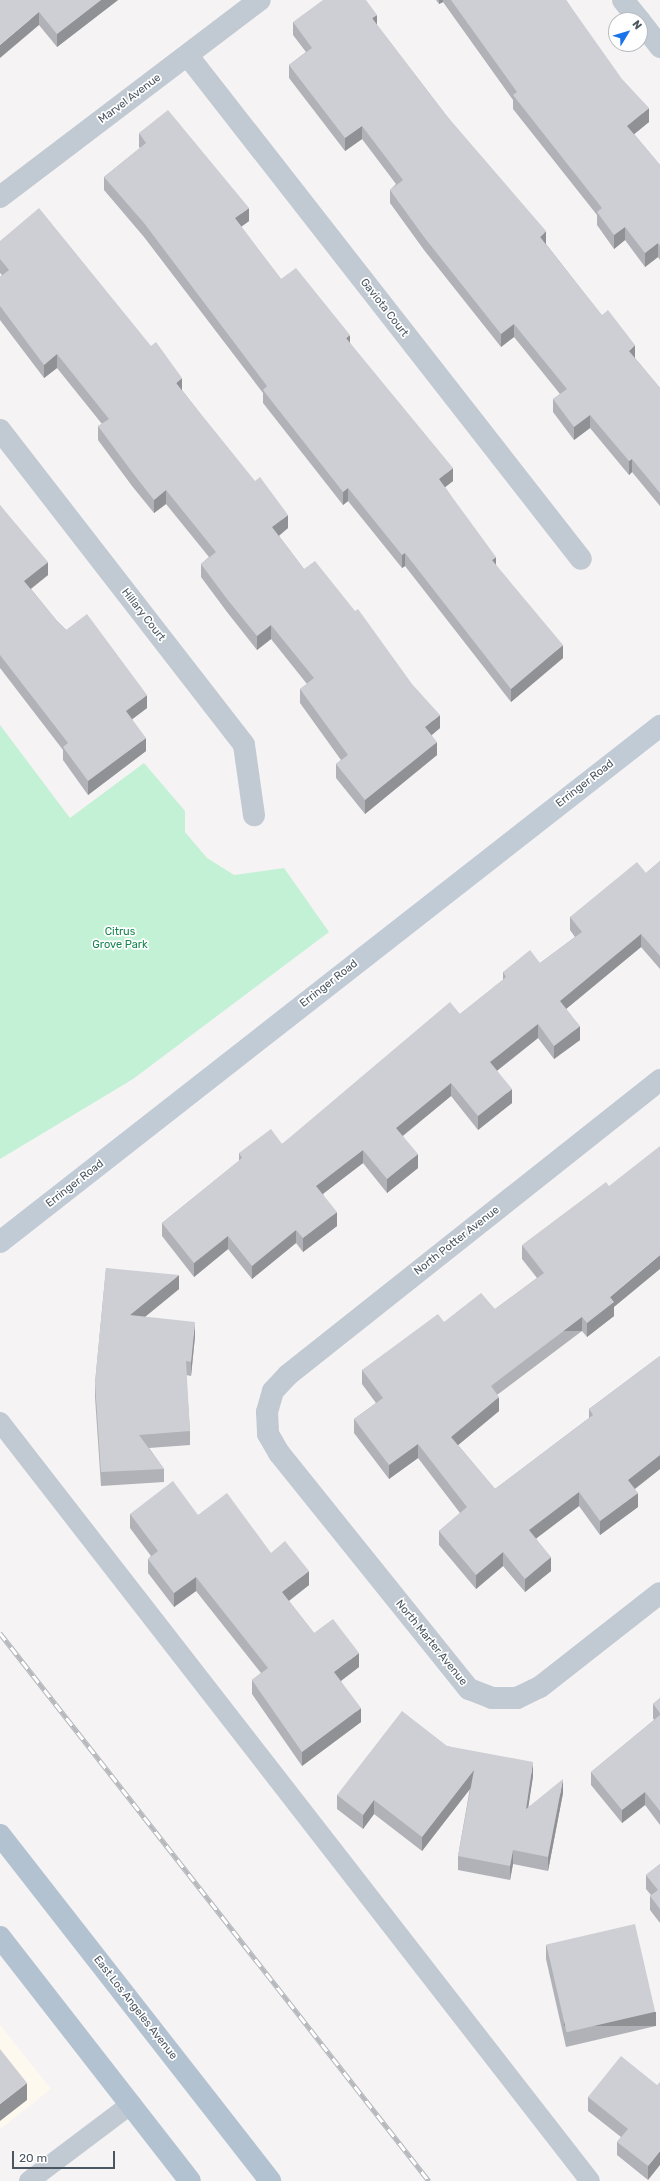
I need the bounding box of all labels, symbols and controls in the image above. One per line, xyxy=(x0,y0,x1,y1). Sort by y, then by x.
north arrow xyxy=(608,12,648,52)
text: N xyxy=(629,18,645,32)
street label: Marvel Avenue xyxy=(96,71,164,127)
street label: Gaviota Court xyxy=(357,276,411,340)
street label: Hillary Court xyxy=(118,586,168,644)
street label: Erringer Road xyxy=(553,757,617,811)
park label: Citrus Grove Park xyxy=(92,926,148,952)
street label: Erringer Road xyxy=(297,957,361,1011)
street label: Erringer Road xyxy=(43,1157,107,1211)
street label: North Potter Avenue xyxy=(411,1203,503,1279)
street label: North Marter Avenue xyxy=(392,1597,470,1689)
street label: East Los Angeles Avenue xyxy=(90,1953,180,2063)
scale bar xyxy=(14,2143,117,2169)
text: 20 m xyxy=(19,2151,47,2165)

